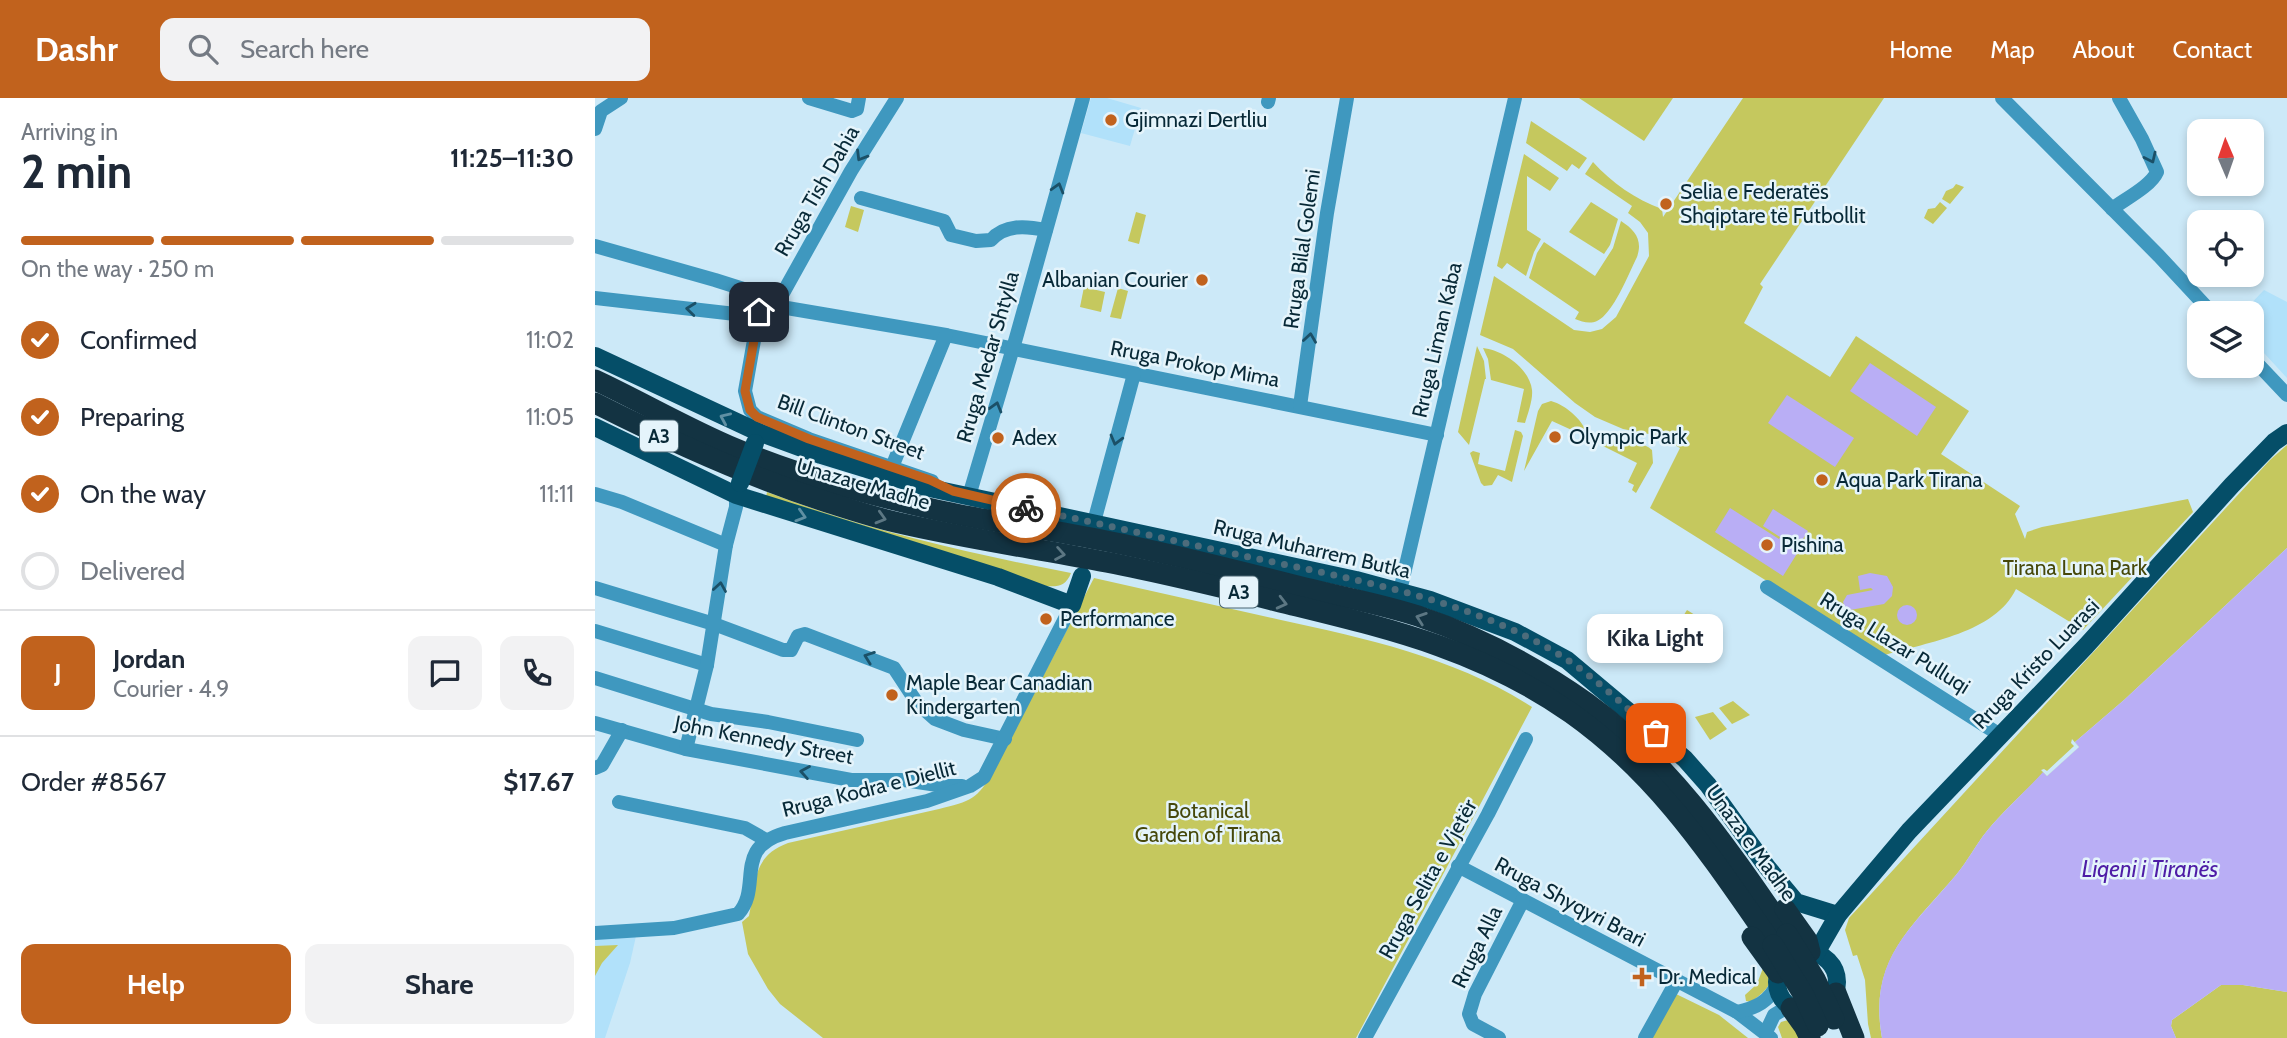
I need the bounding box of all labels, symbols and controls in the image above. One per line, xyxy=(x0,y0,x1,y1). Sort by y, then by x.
search box xyxy=(160,18,650,81)
text: Dashr xyxy=(35,29,118,69)
icon: search xyxy=(184,30,222,68)
text: Search here xyxy=(240,33,369,65)
text: Home xyxy=(1889,35,1952,64)
text: Map xyxy=(1990,35,2035,64)
text: About xyxy=(2073,35,2135,64)
text: Contact xyxy=(2173,35,2252,64)
place label: Gjimnazi Dertliu xyxy=(1125,107,1267,133)
marker: Gjimnazi Dertliu xyxy=(1103,112,1119,128)
text: Arriving in xyxy=(21,118,118,146)
north arrow xyxy=(2187,119,2265,196)
map controls xyxy=(2187,119,2264,378)
street label: Rruga Tish Dahia xyxy=(769,121,864,261)
text: 11:25–11:30 xyxy=(450,142,574,174)
text: 2 min xyxy=(21,144,132,200)
one-way arrow xyxy=(856,148,869,161)
one-way arrow xyxy=(2143,151,2157,163)
street label: Rruga Bilal Golemi xyxy=(1278,167,1325,330)
place label: Selia e Federatës Shqiptare të Futbollit xyxy=(1680,179,1866,228)
one-way arrow xyxy=(1049,182,1064,194)
marker: Selia e Federatës Shqiptare të Futbollit xyxy=(1658,196,1674,212)
button: locate xyxy=(2187,210,2264,287)
text: On the way · 250 m xyxy=(21,255,214,283)
street label: Rruga Liman Kaba xyxy=(1406,260,1467,420)
place label: Albanian Courier xyxy=(1042,267,1188,292)
street label: Rruga Medar Shtylla xyxy=(951,268,1024,445)
marker: Albanian Courier xyxy=(1194,272,1210,288)
pin xyxy=(729,282,789,342)
icon: home xyxy=(740,293,778,331)
button: layers xyxy=(2187,301,2264,378)
one-way arrow xyxy=(686,302,697,317)
icon: check xyxy=(21,321,59,359)
text: Confirmed xyxy=(80,324,197,356)
text: 11:02 xyxy=(526,326,574,354)
one-way arrow xyxy=(1302,332,1317,344)
street label: Rruga Prokop Mima xyxy=(1108,335,1282,392)
street label: Bill Clinton Street xyxy=(774,388,928,465)
icon: check xyxy=(21,398,59,436)
text: Preparing xyxy=(80,401,184,433)
one-way arrow xyxy=(988,401,1003,413)
text: 11:05 xyxy=(526,403,574,431)
one-way arrow xyxy=(720,412,732,426)
road number: A3 xyxy=(640,420,678,452)
place label: Olympic Park xyxy=(1569,424,1688,449)
place label: Adex xyxy=(1012,425,1057,450)
marker: Olympic Park xyxy=(1547,429,1563,445)
marker: Adex xyxy=(990,430,1006,446)
one-way arrow xyxy=(1110,434,1125,446)
street label: Unaza e Madhe xyxy=(794,453,933,515)
place label: Aqua Park Tirana xyxy=(1836,467,1983,492)
marker: Aqua Park Tirana xyxy=(1814,472,1830,488)
courier xyxy=(991,473,1061,543)
icon: check xyxy=(21,475,59,513)
text: On the way xyxy=(80,478,206,510)
text: 11:11 xyxy=(539,480,574,508)
icon: bike xyxy=(1007,489,1045,527)
one-way arrow xyxy=(795,507,807,522)
one-way arrow xyxy=(875,510,887,525)
street label: Rruga Muharrem Butka xyxy=(1211,514,1413,583)
place label: Pishina xyxy=(1781,532,1844,557)
marker: Pishina xyxy=(1759,537,1775,553)
one-way arrow xyxy=(1054,546,1066,561)
text: Delivered xyxy=(80,555,185,587)
park label: Tirana Luna Park xyxy=(2003,555,2148,580)
road number: A3 xyxy=(1220,576,1258,607)
one-way arrow xyxy=(712,581,727,592)
street label: Rruga Llazar Pulluqi xyxy=(1816,586,1975,699)
street label: Rruga Kristo Luarasi xyxy=(1967,593,2104,734)
one-way arrow xyxy=(1276,595,1288,609)
place label: Performance xyxy=(1060,606,1175,631)
marker: Performance xyxy=(1038,611,1054,627)
one-way arrow xyxy=(1416,612,1428,626)
callout: Kika Light xyxy=(1588,614,1724,663)
text: Kika Light xyxy=(1606,624,1704,652)
button: chat xyxy=(408,636,482,710)
button: phone xyxy=(500,636,574,710)
text: Jordan xyxy=(113,643,185,675)
one-way arrow xyxy=(864,652,876,666)
text: J xyxy=(54,657,62,689)
place label: Maple Bear Canadian Kindergarten xyxy=(906,670,1093,719)
text: Courier · 4.9 xyxy=(113,675,229,703)
marker: Maple Bear Canadian Kindergarten xyxy=(884,687,900,703)
pin xyxy=(1626,703,1686,763)
street label: John Kennedy Street xyxy=(672,710,856,769)
icon: bag xyxy=(1637,714,1675,752)
street label: Rruga Kodra e Diellit xyxy=(779,755,958,822)
one-way arrow xyxy=(799,765,811,780)
text: Order #8567 xyxy=(21,766,166,798)
text: $17.67 xyxy=(503,766,574,798)
street label: Unaza e Madhe xyxy=(1701,780,1802,906)
street label: Rruga Selita e Vjetër xyxy=(1373,794,1483,963)
park label: Botanical Garden of Tirana xyxy=(1135,798,1281,847)
street label: Rruga Shyqyri Brari xyxy=(1491,851,1650,952)
water label: Liqeni i Tiranës xyxy=(2082,855,2218,883)
street label: Rruga Alla xyxy=(1446,902,1507,992)
button: Help xyxy=(21,944,291,1024)
button: Share xyxy=(305,944,574,1024)
place label: Dr. Medical xyxy=(1658,964,1757,989)
marker: Dr. Medical xyxy=(1632,967,1652,987)

